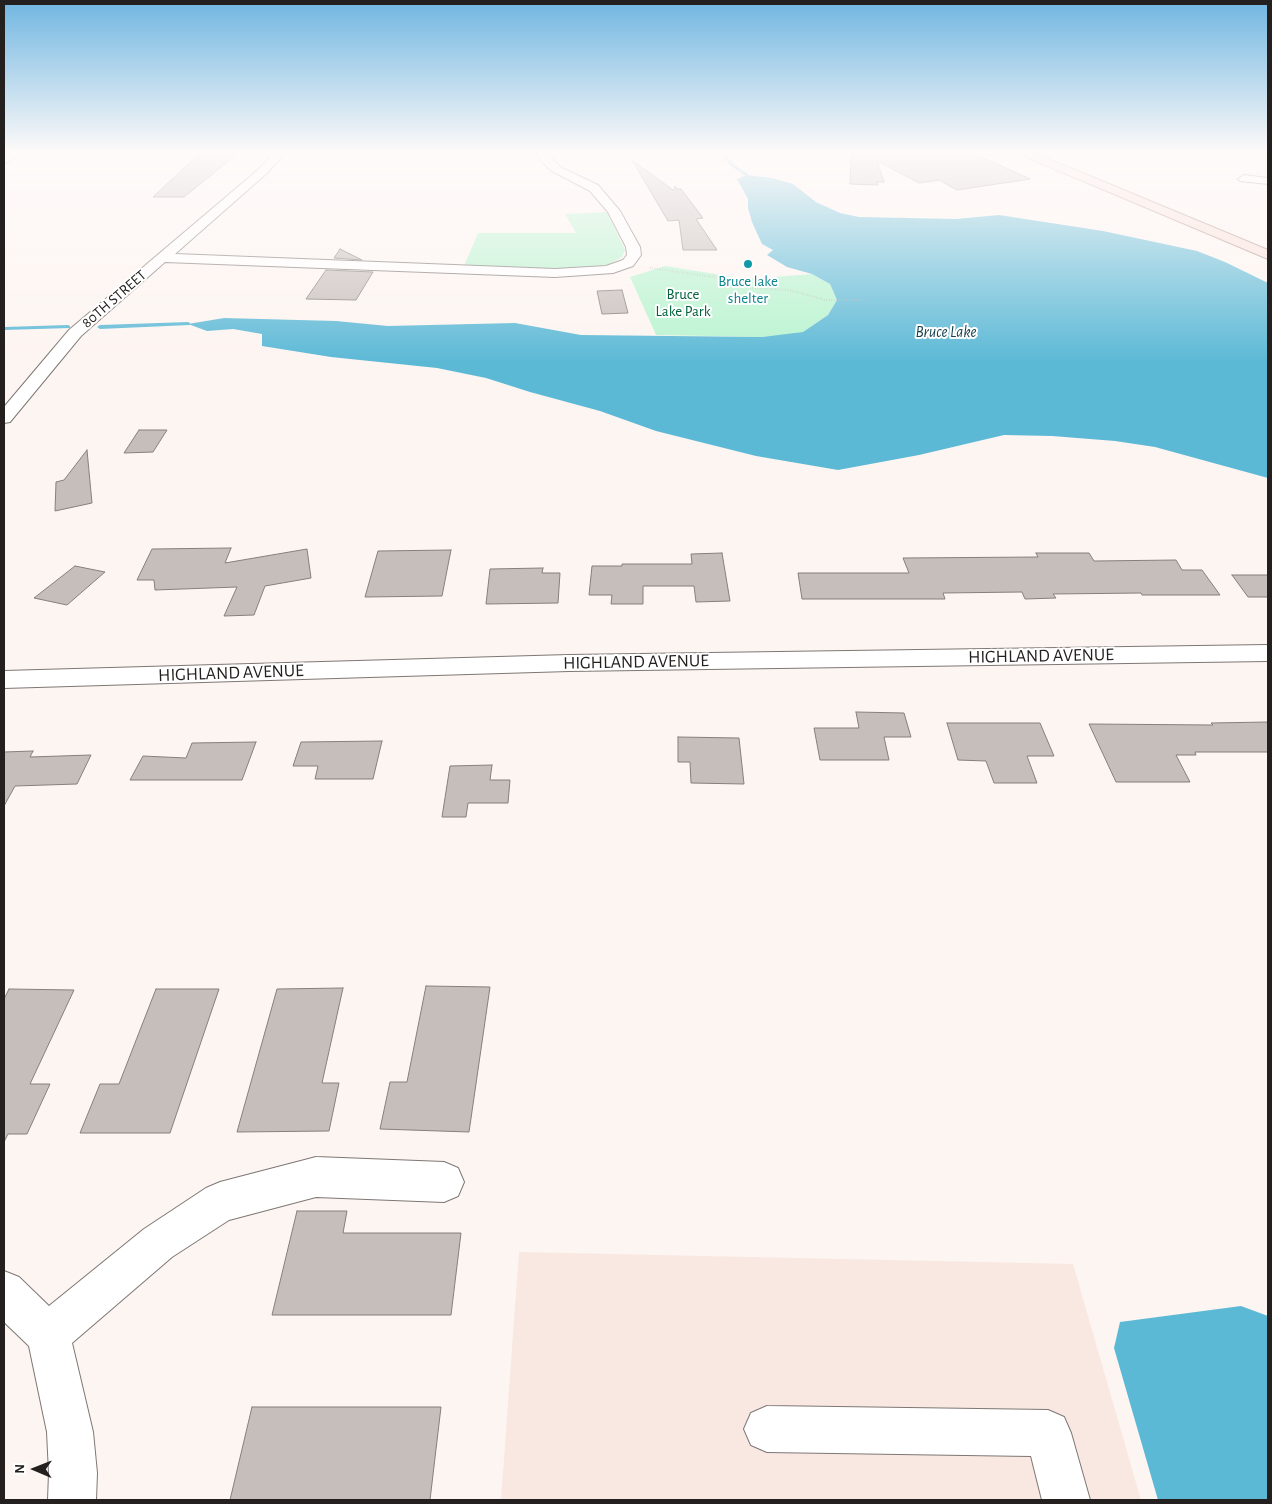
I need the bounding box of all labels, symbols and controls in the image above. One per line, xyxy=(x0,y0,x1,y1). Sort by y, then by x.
marker: Bruce lake shelter xyxy=(742,258,754,270)
street label: 80TH STREET xyxy=(78,266,150,332)
place label: Bruce lake shelter xyxy=(718,272,778,307)
park label: Bruce Lake Park xyxy=(655,285,711,320)
water label: Bruce Lake xyxy=(915,322,977,342)
street label: HIGHLAND AVENUE xyxy=(968,644,1114,668)
street label: HIGHLAND AVENUE xyxy=(563,650,709,674)
street label: HIGHLAND AVENUE xyxy=(158,660,304,686)
north arrow xyxy=(10,1444,60,1494)
text: N xyxy=(13,1464,27,1474)

